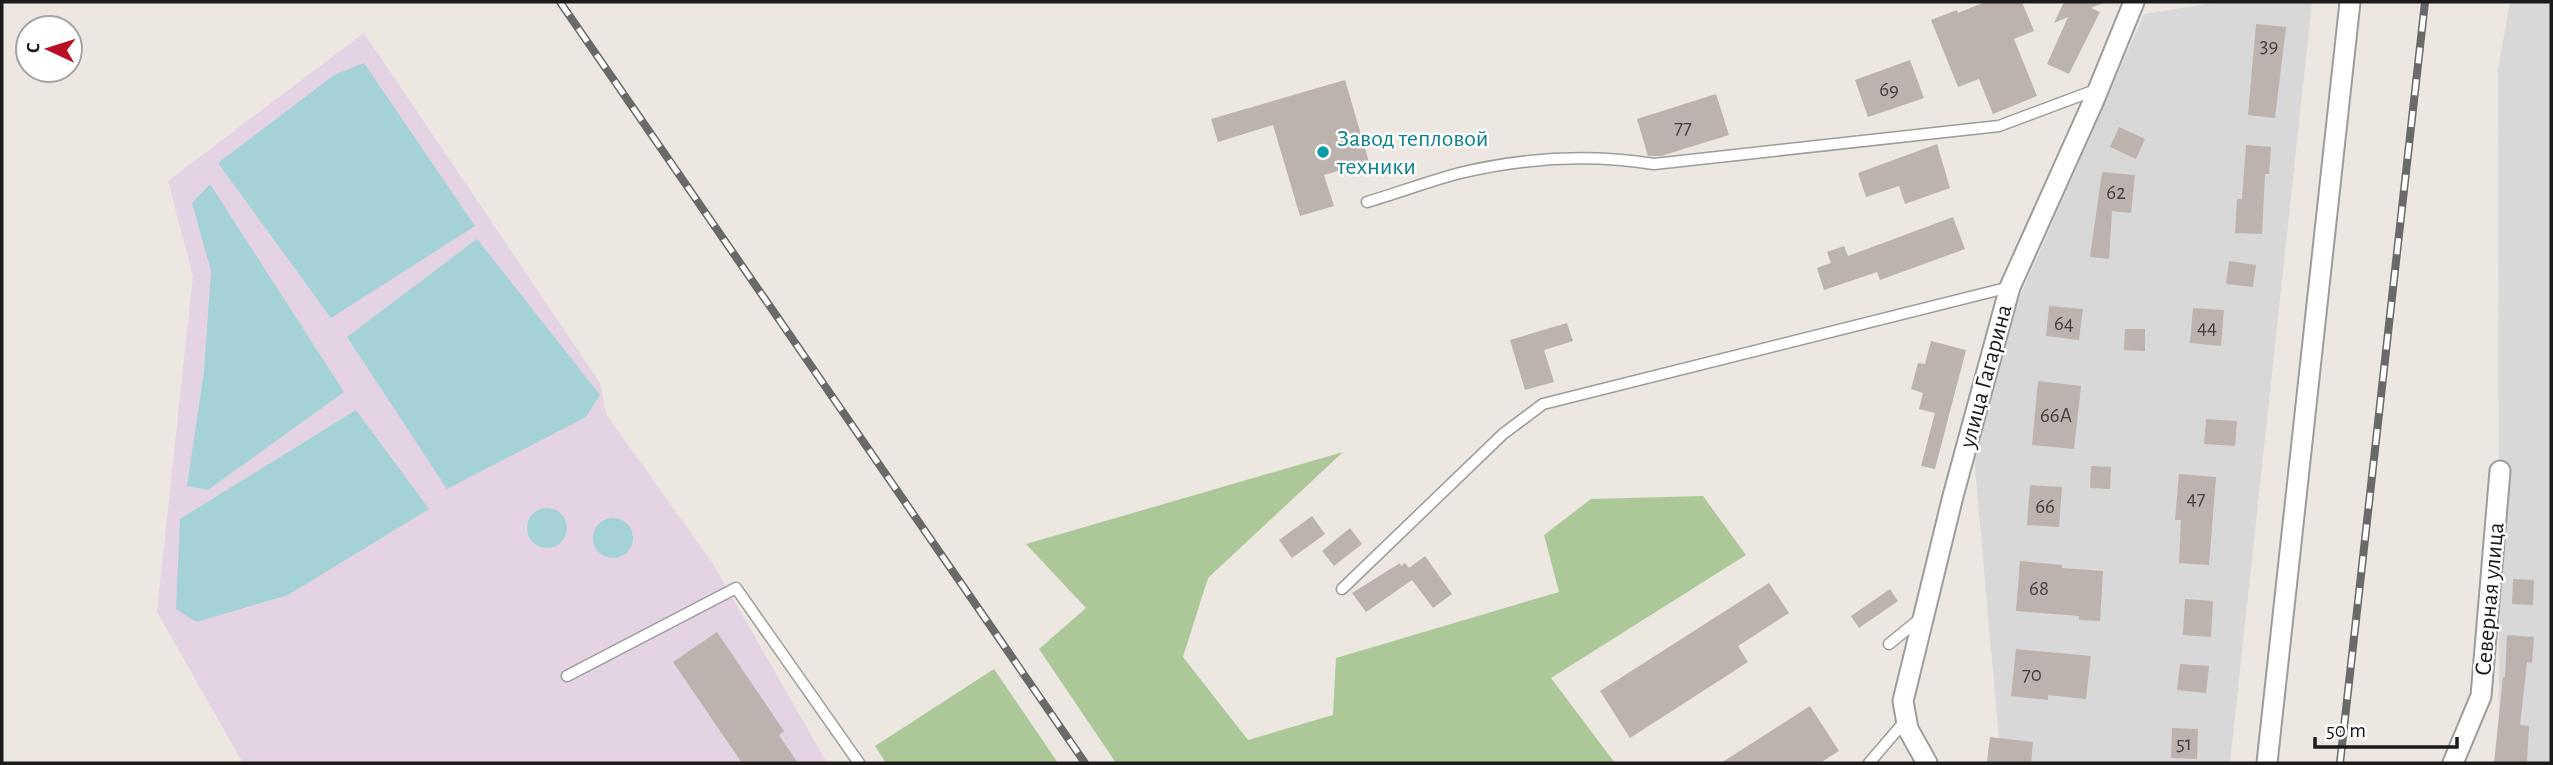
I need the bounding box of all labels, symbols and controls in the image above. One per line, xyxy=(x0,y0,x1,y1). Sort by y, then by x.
north arrow xyxy=(14,14,84,84)
house number: 39 xyxy=(2260,35,2278,56)
text: С xyxy=(24,42,43,54)
house number: 69 xyxy=(1879,79,1899,100)
house number: 77 xyxy=(1674,117,1692,138)
place label: Завод тепловой техники xyxy=(1336,127,1488,179)
marker: Завод тепловой техники xyxy=(1315,144,1331,160)
house number: 62 xyxy=(2106,182,2126,203)
street label: улица Гагарина xyxy=(1955,302,2017,452)
house number: 64 xyxy=(2054,313,2074,334)
house number: 44 xyxy=(2197,317,2217,338)
house number: 66А xyxy=(2040,405,2072,426)
house number: 47 xyxy=(2187,488,2206,509)
house number: 66 xyxy=(2035,496,2055,517)
street label: Северная улица xyxy=(2471,521,2509,677)
house number: 68 xyxy=(2029,578,2049,599)
house number: 70 xyxy=(2022,664,2042,685)
scale bar xyxy=(2315,706,2457,750)
text: 50 m xyxy=(2326,720,2366,741)
house number: 51 xyxy=(2176,733,2192,754)

